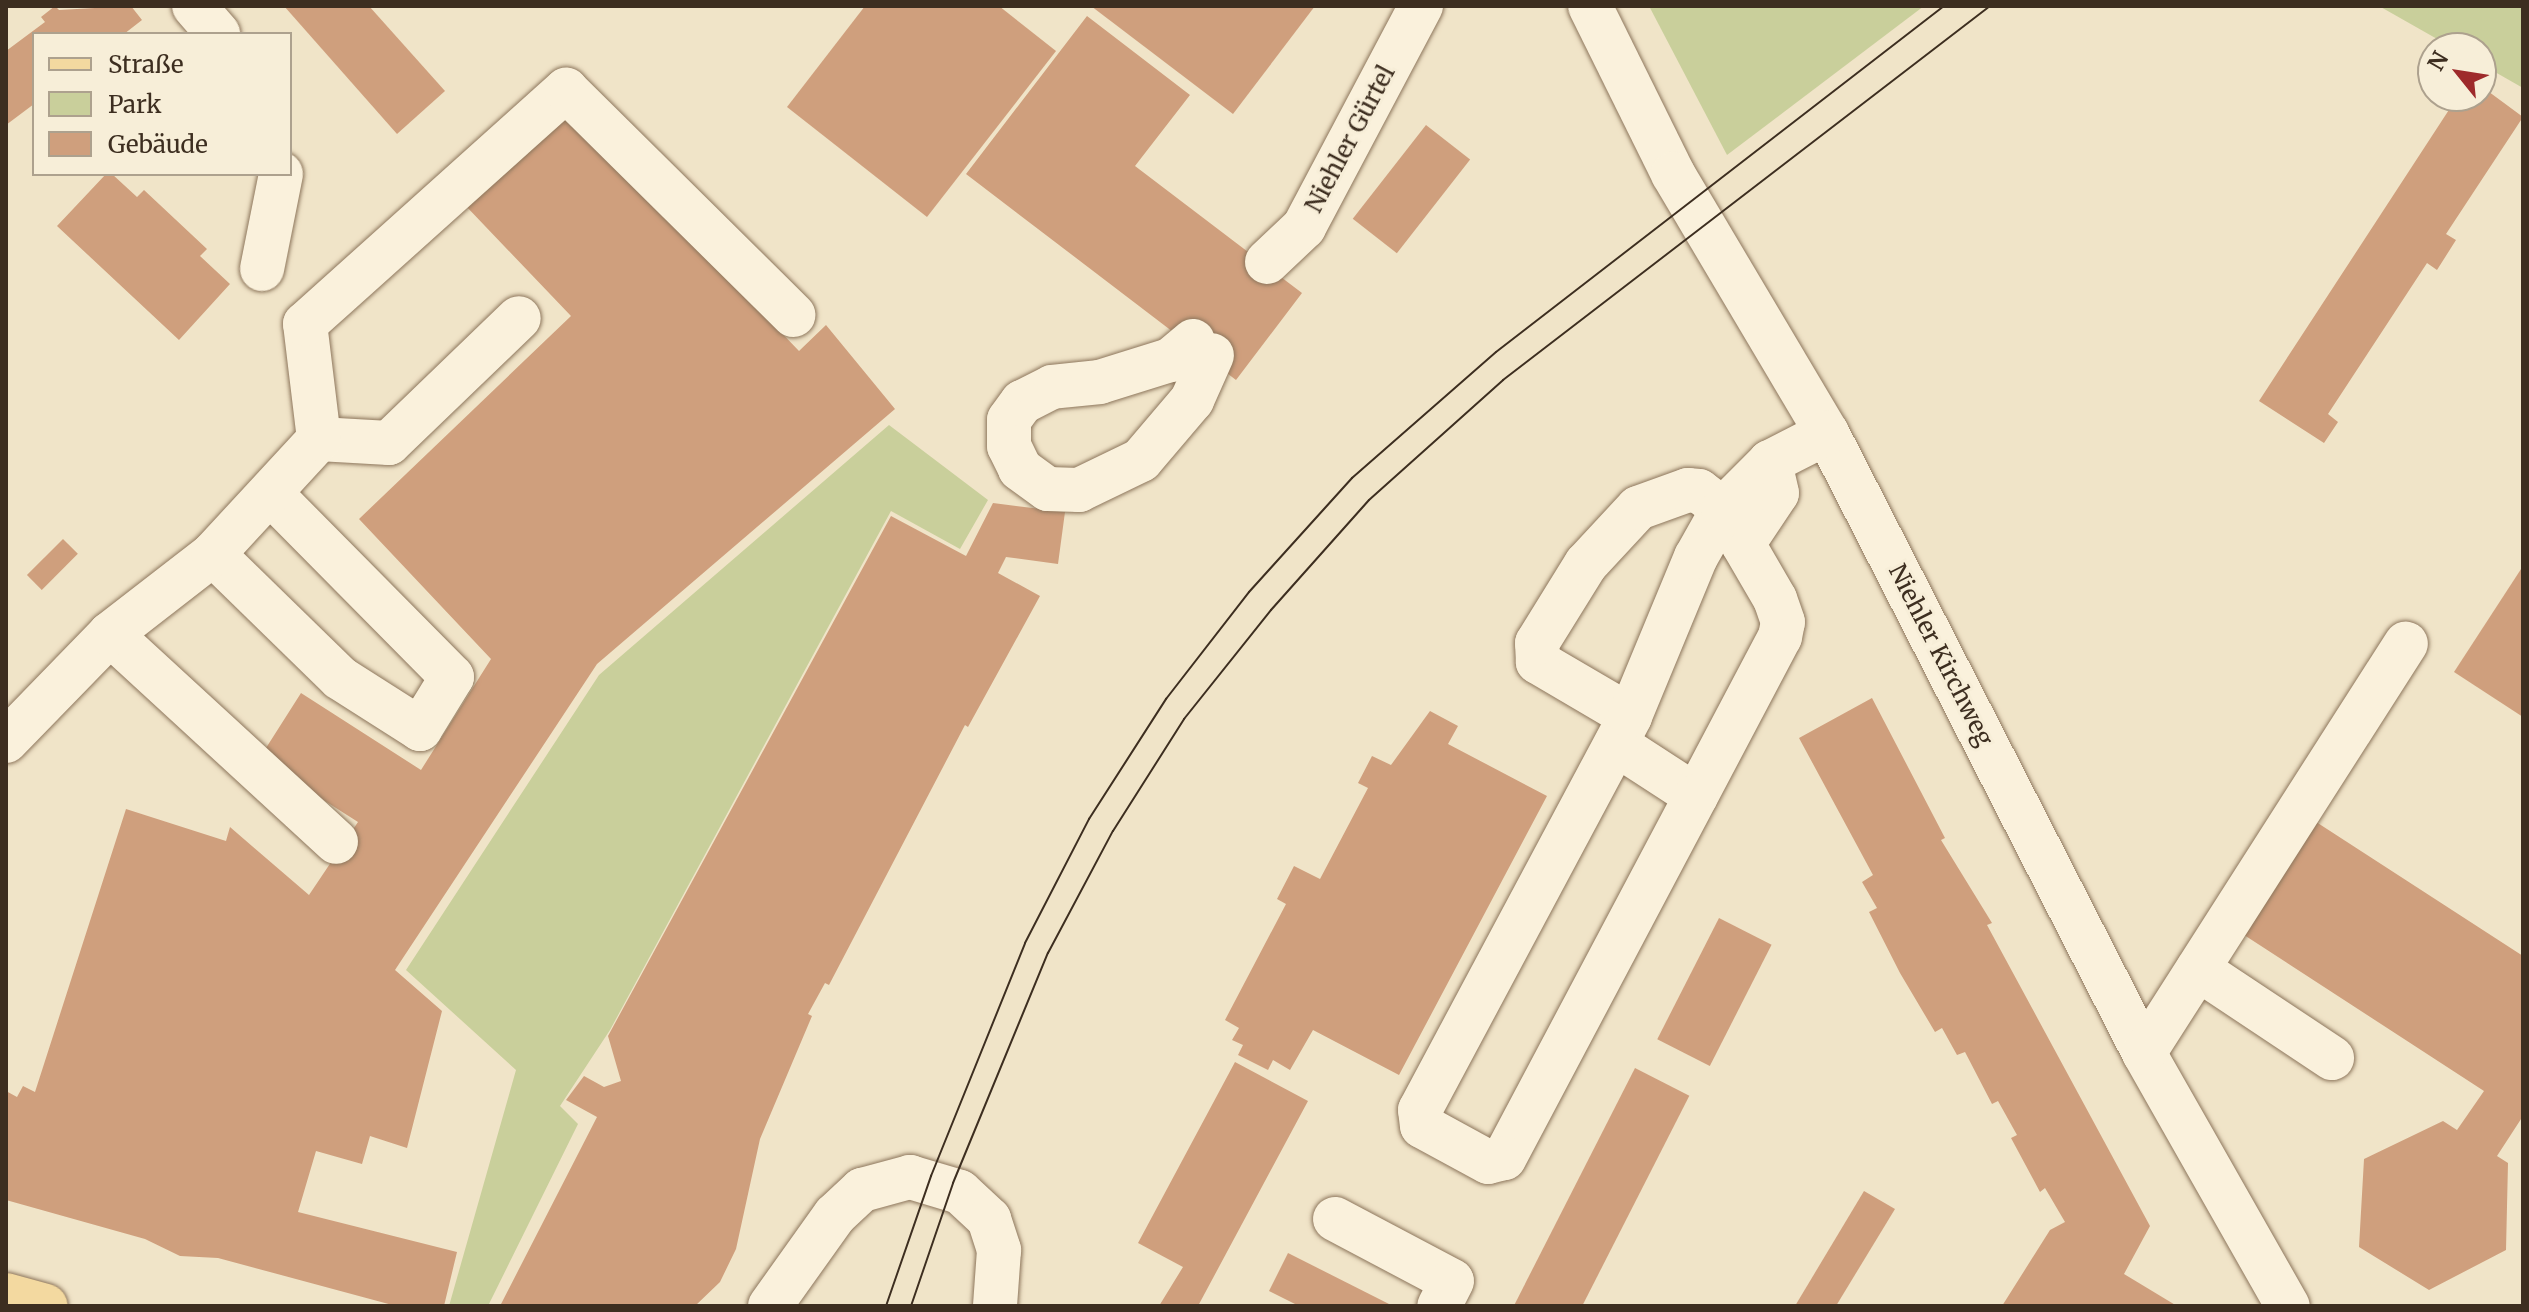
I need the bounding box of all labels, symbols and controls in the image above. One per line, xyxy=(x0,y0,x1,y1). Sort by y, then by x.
legend xyxy=(32,32,292,176)
north arrow xyxy=(2417,32,2497,112)
text: N xyxy=(2421,46,2454,76)
text: Straße xyxy=(108,49,183,80)
street label: Niehler Gürtel xyxy=(1299,61,1401,217)
text: Park xyxy=(108,89,161,120)
text: Gebäude xyxy=(108,129,208,160)
street label: Niehler Kirchweg xyxy=(1883,559,1999,751)

